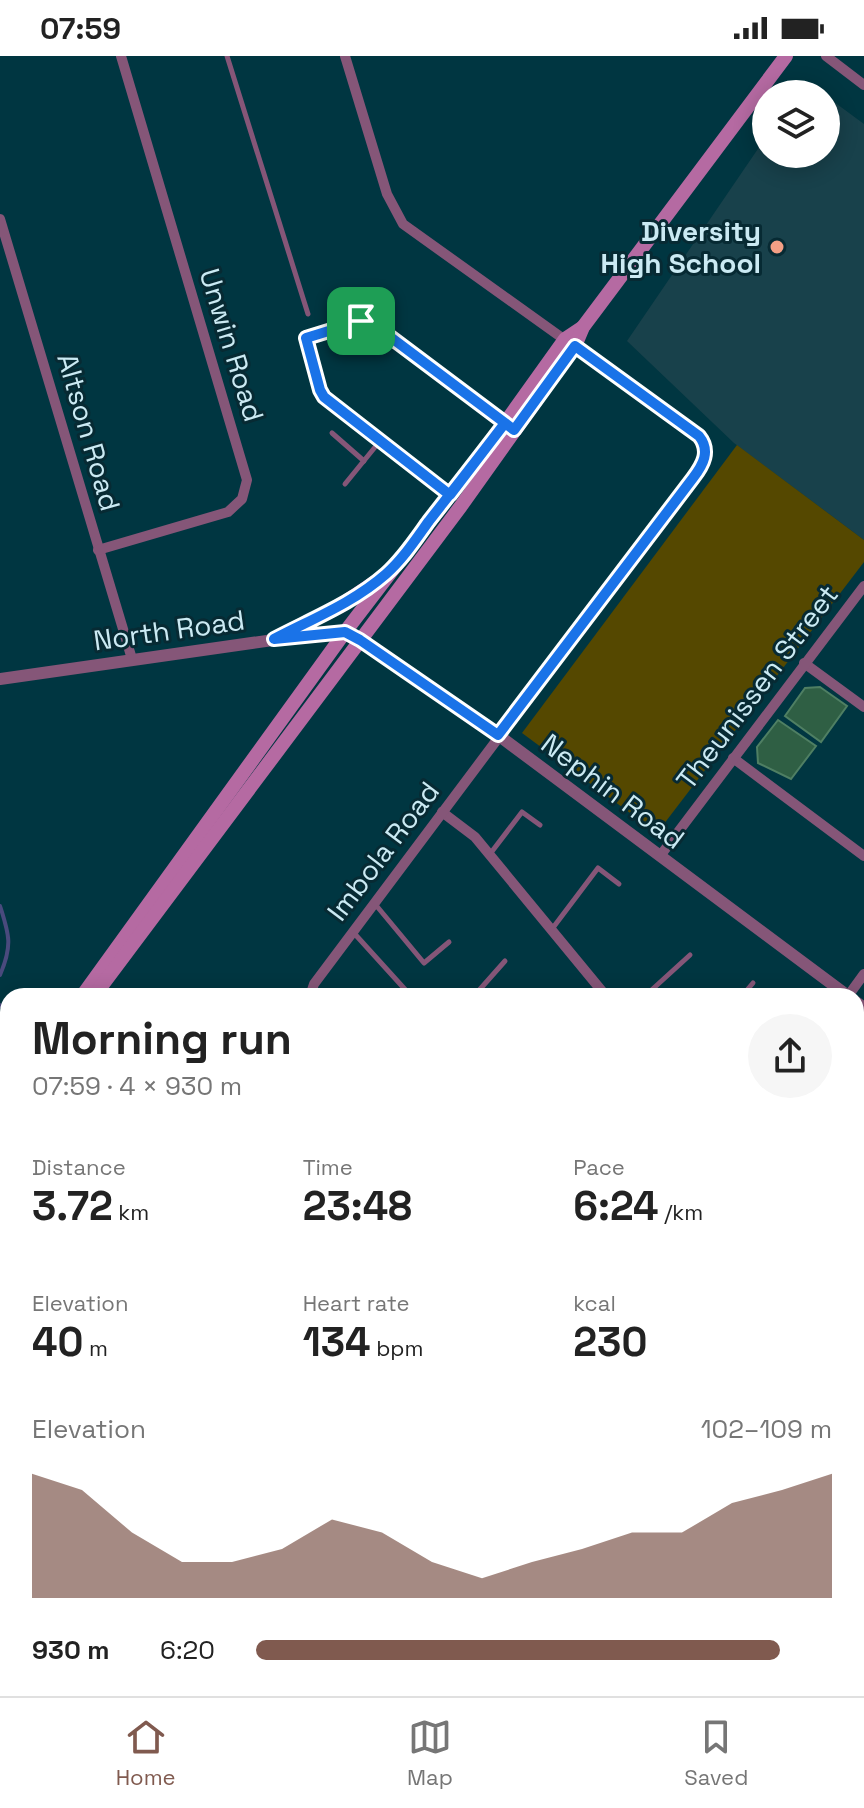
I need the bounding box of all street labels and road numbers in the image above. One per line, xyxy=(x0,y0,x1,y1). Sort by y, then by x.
street label: Unwin Road xyxy=(192,264,272,426)
street label: Altson Road xyxy=(49,349,129,515)
street label: Theunissen Street xyxy=(668,577,846,797)
street label: North Road xyxy=(91,602,247,658)
street label: Nephin Road xyxy=(534,725,692,857)
street label: Imbola Road xyxy=(319,774,447,928)

